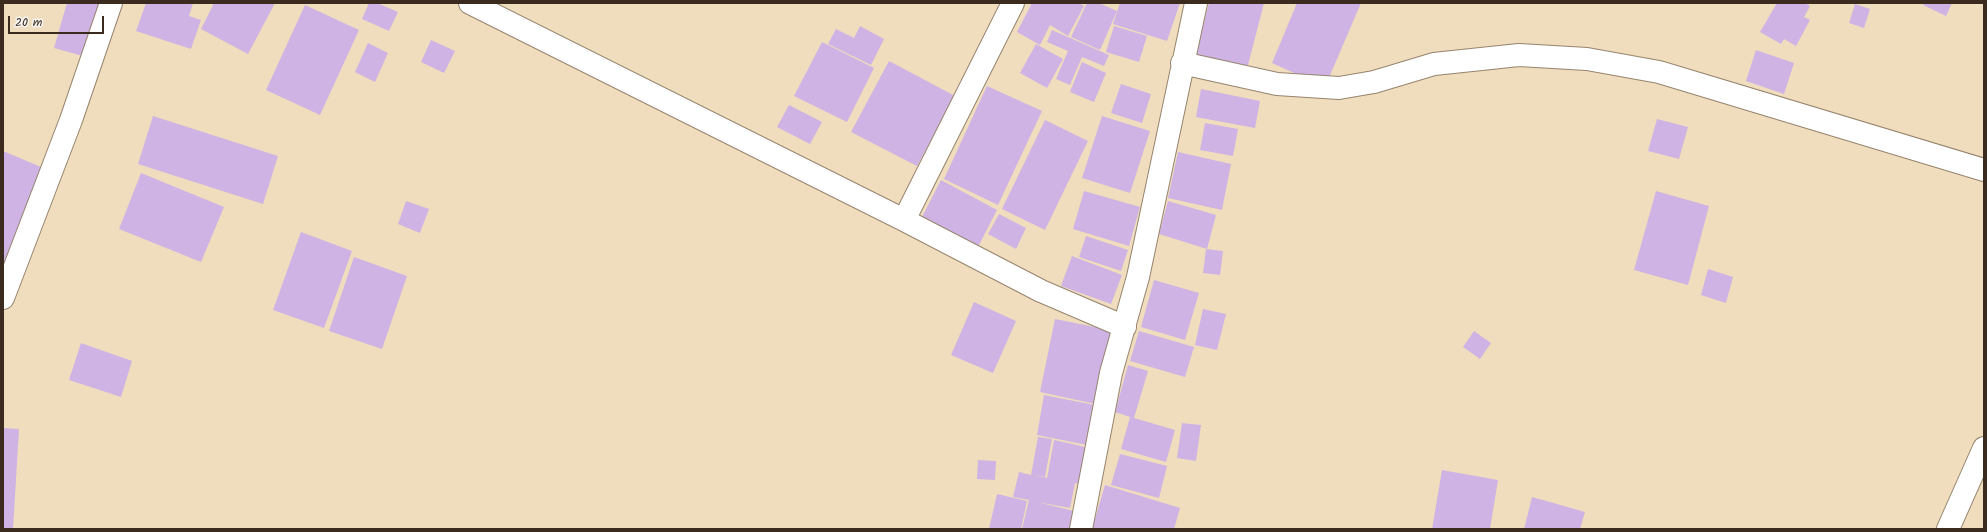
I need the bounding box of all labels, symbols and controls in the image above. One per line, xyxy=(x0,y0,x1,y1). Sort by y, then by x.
scale bar xyxy=(10,8,106,34)
text: 20 m xyxy=(15,13,42,32)

